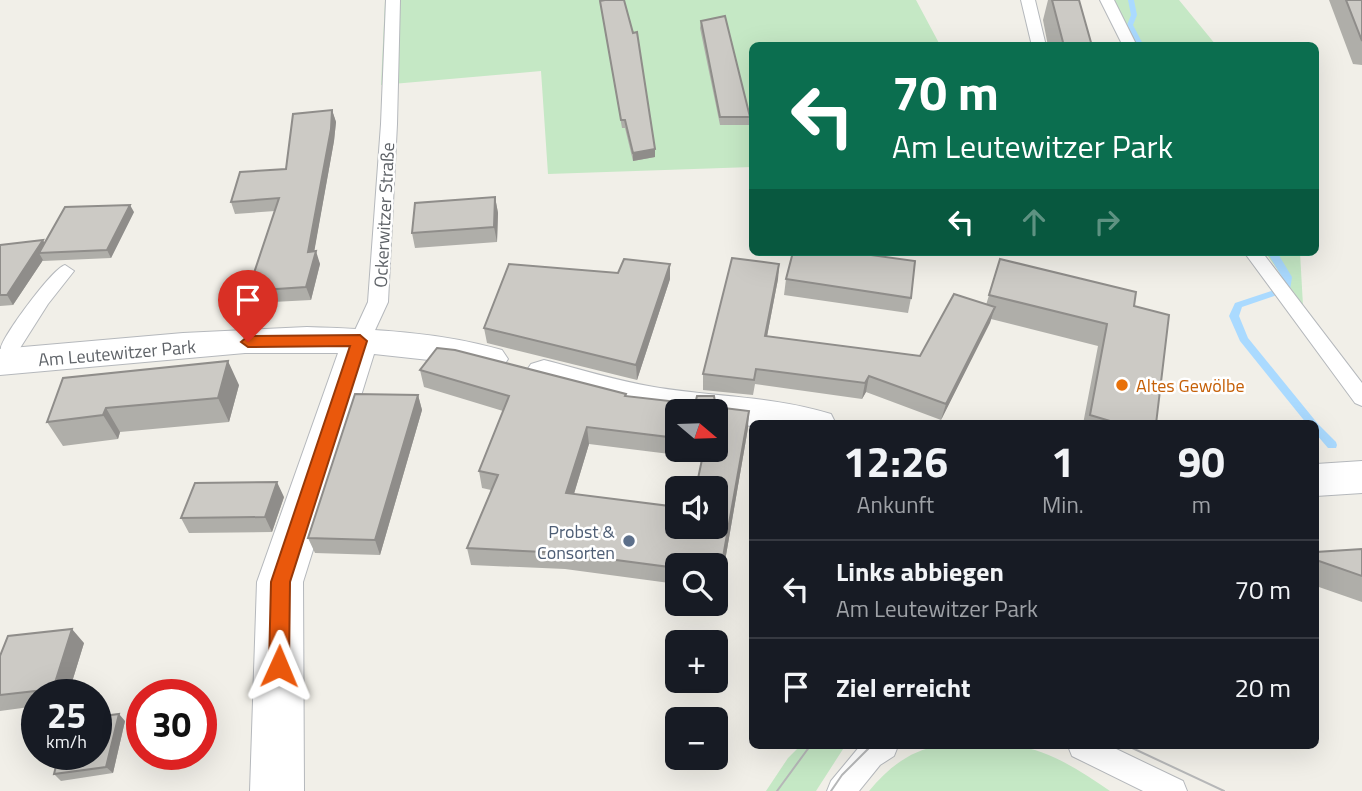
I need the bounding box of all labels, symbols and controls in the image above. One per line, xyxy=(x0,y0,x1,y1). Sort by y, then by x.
text: 70 m xyxy=(892,54,999,129)
icon: left xyxy=(777,70,868,161)
text: Am Leutewitzer Park xyxy=(892,122,1173,170)
street label: Ockerwitzer Straße xyxy=(367,142,401,288)
icon: left xyxy=(942,203,980,241)
icon: ahead xyxy=(1015,203,1053,241)
icon: right xyxy=(1088,203,1126,241)
pin xyxy=(218,270,278,342)
icon: arrive xyxy=(229,281,267,319)
street label: Am Leutewitzer Park xyxy=(37,333,197,373)
place label: Altes Gewölbe xyxy=(1136,372,1245,399)
marker: Altes Gewölbe xyxy=(1114,377,1130,393)
north arrow xyxy=(665,399,728,462)
map controls xyxy=(665,399,728,770)
text: 12:26 xyxy=(843,429,948,493)
text: 1 xyxy=(1051,429,1075,493)
text: 90 xyxy=(1178,429,1225,493)
button: sound xyxy=(665,476,728,539)
text: Ankunft xyxy=(857,487,934,522)
text: Min. xyxy=(1042,487,1084,522)
text: m xyxy=(1192,487,1211,522)
place label: Probst & Consorten xyxy=(537,518,616,566)
marker: Probst & Consorten xyxy=(621,533,637,549)
text: Links abbiegen xyxy=(836,552,1004,591)
button: search xyxy=(665,553,728,616)
icon: left xyxy=(777,570,815,608)
text: 70 m xyxy=(1234,570,1291,609)
text: Am Leutewitzer Park xyxy=(836,591,1038,626)
position arrow xyxy=(242,629,316,703)
button: + xyxy=(665,630,728,693)
icon: arrive xyxy=(777,668,815,706)
text: Ziel erreicht xyxy=(836,668,971,707)
text: 20 m xyxy=(1234,668,1291,707)
speed limit sign: 30 xyxy=(126,679,217,770)
text: 25 xyxy=(47,688,86,742)
button: − xyxy=(665,707,728,770)
text: km/h xyxy=(46,728,87,755)

